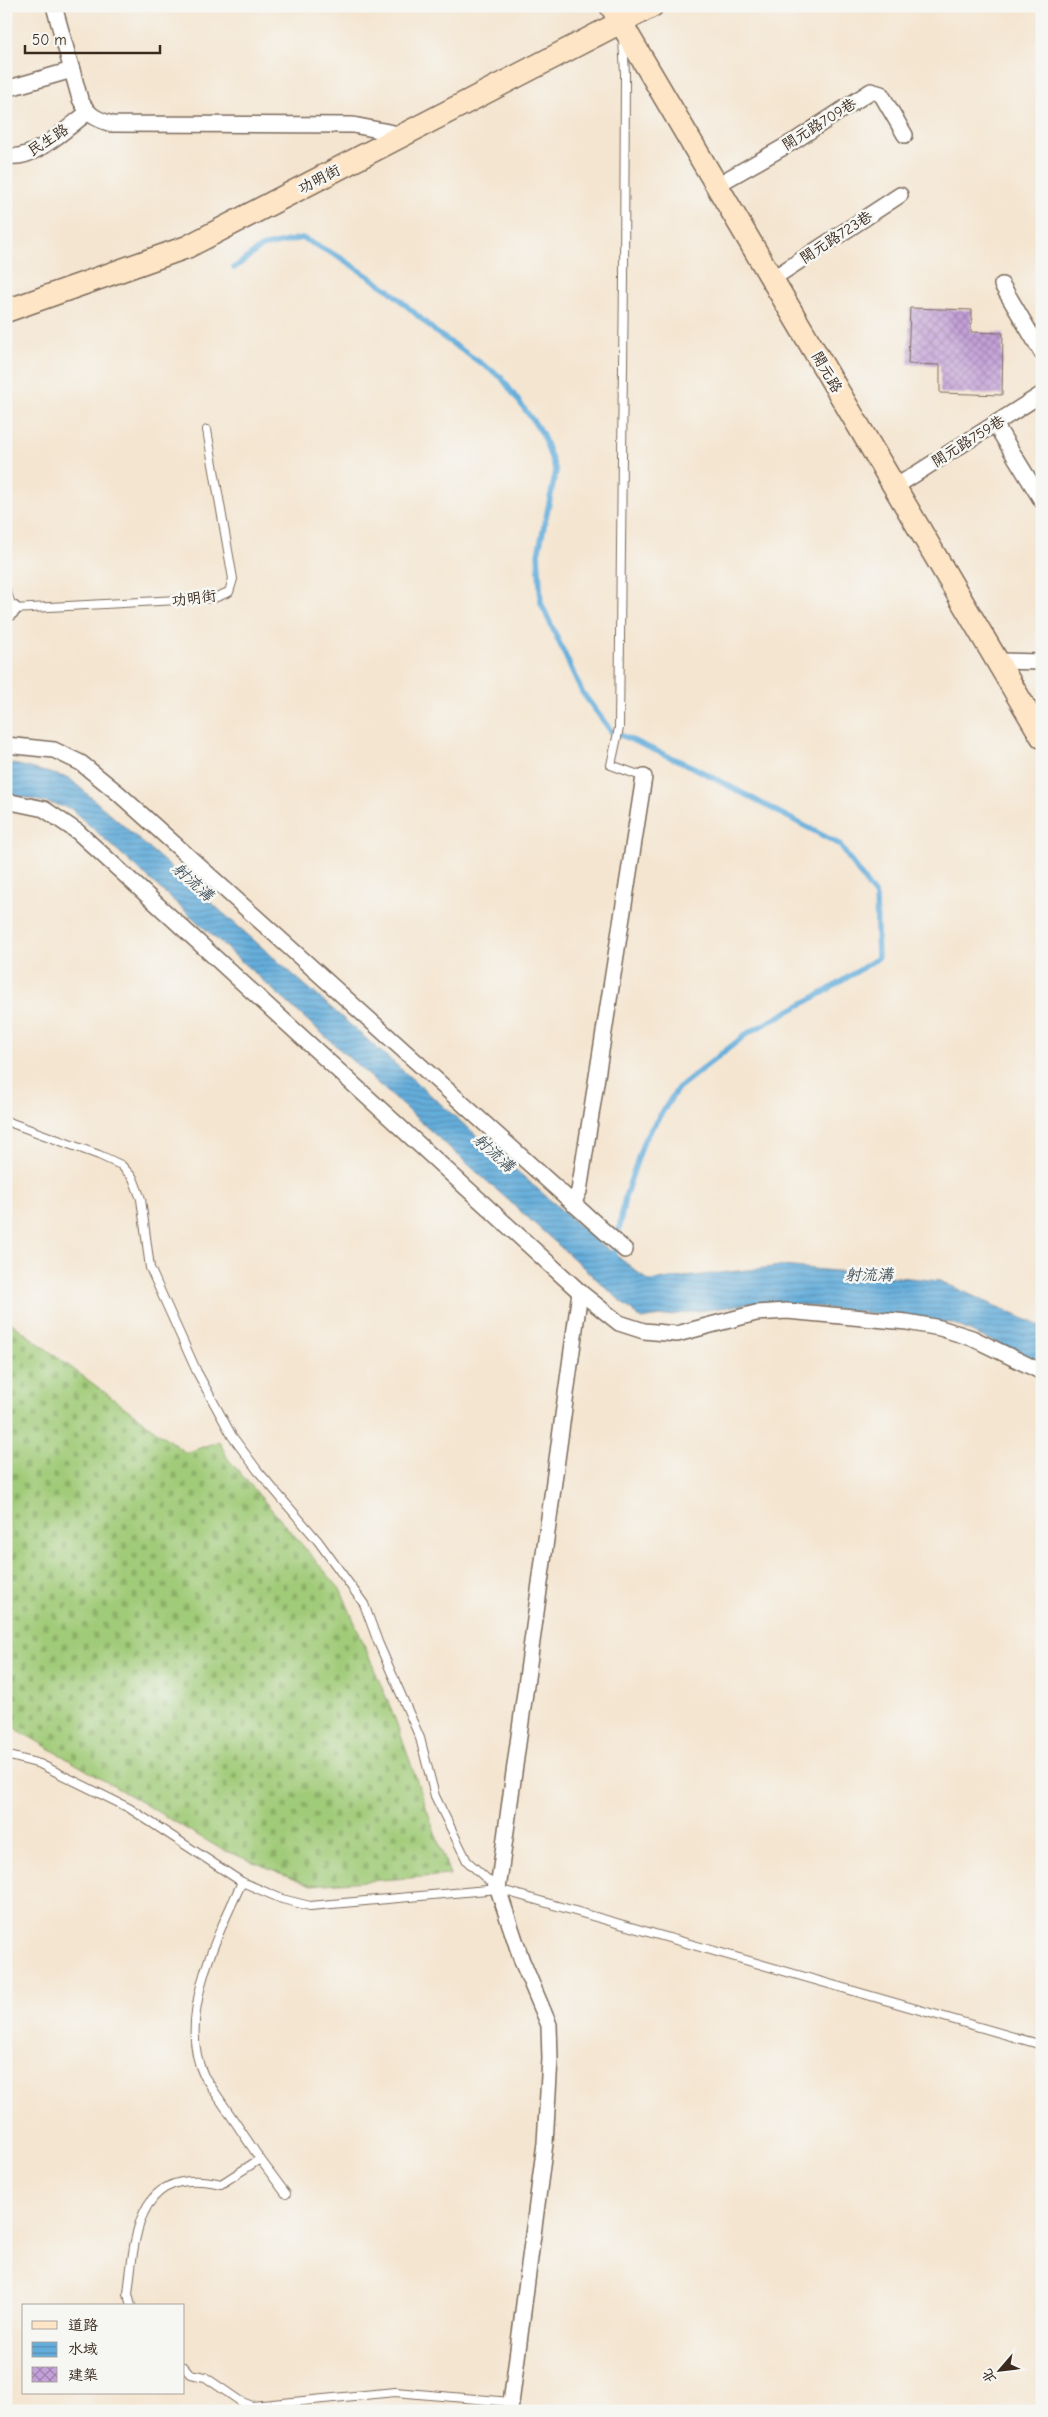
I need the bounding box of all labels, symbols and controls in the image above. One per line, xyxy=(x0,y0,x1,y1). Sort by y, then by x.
scale bar xyxy=(25,22,160,54)
text: 50 m xyxy=(32,31,67,49)
street label: 開元路709巷 xyxy=(779,94,859,154)
street label: 民生路 xyxy=(24,120,72,160)
street label: 功明街 xyxy=(295,161,343,197)
street label: 開元路723巷 xyxy=(796,207,876,267)
street label: 開元路 xyxy=(808,348,846,396)
street label: 開元路759巷 xyxy=(928,411,1008,471)
street label: 功明街 xyxy=(171,586,217,610)
water label: 射流溝 xyxy=(169,859,218,906)
water label: 射流溝 xyxy=(470,1130,519,1177)
water label: 射流溝 xyxy=(845,1266,895,1284)
legend xyxy=(22,2304,185,2394)
text: 道路 xyxy=(68,2316,98,2334)
text: 水域 xyxy=(68,2340,98,2358)
north arrow xyxy=(976,2344,1026,2394)
text: 建築 xyxy=(68,2366,98,2384)
text: 北 xyxy=(978,2366,1000,2386)

